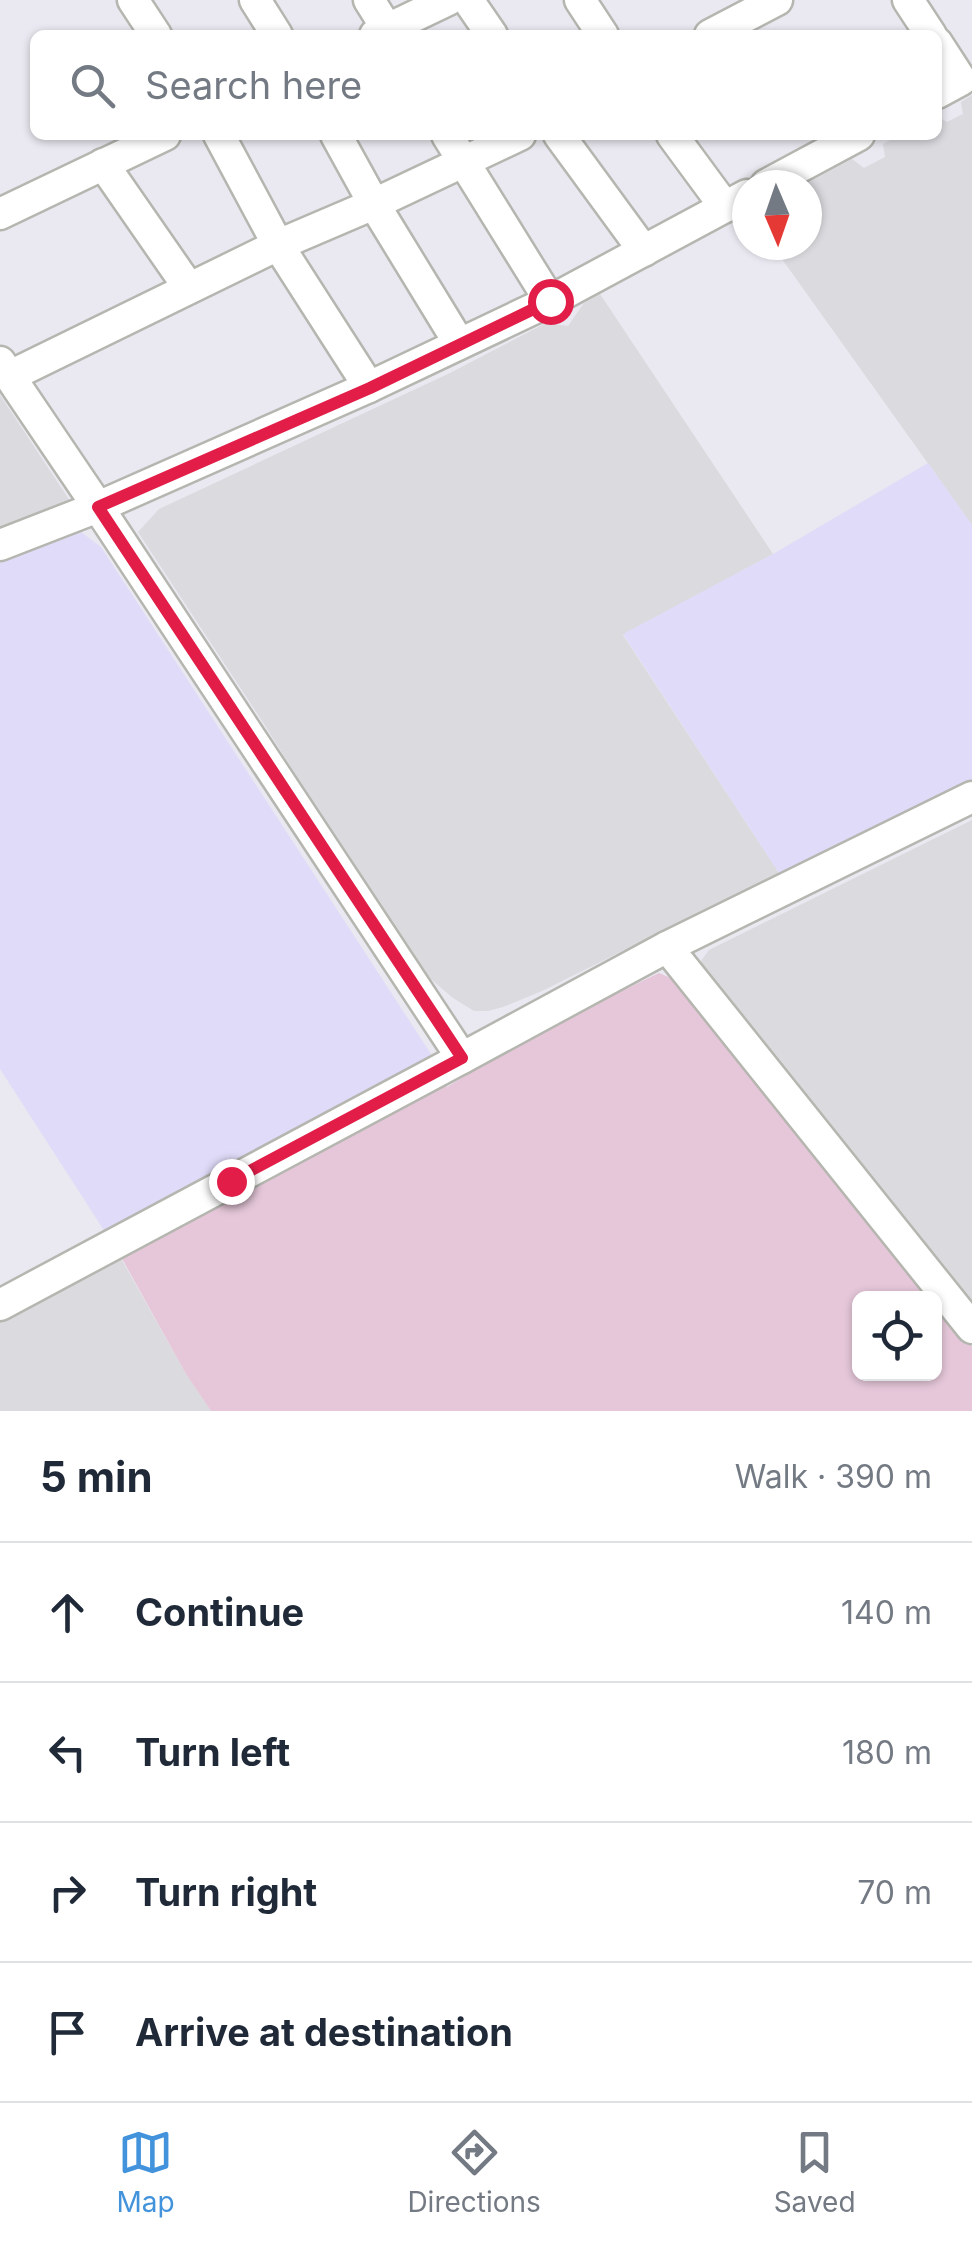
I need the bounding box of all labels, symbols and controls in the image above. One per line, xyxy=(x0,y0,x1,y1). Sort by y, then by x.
search box xyxy=(30,30,942,140)
icon: search xyxy=(65,58,120,113)
text: Search here xyxy=(145,62,362,108)
north arrow xyxy=(732,170,822,260)
route start xyxy=(528,279,574,325)
route end xyxy=(209,1159,255,1205)
map controls xyxy=(852,1291,942,1381)
button: locate xyxy=(852,1291,942,1381)
text: 5 min xyxy=(40,1451,153,1502)
text: Walk · 390 m xyxy=(735,1457,932,1496)
icon: ahead xyxy=(40,1585,95,1640)
text: Continue xyxy=(135,1589,304,1635)
text: 140 m xyxy=(841,1593,932,1632)
icon: left xyxy=(40,1725,95,1780)
text: Turn left xyxy=(135,1729,290,1775)
text: 180 m xyxy=(842,1733,932,1772)
icon: right xyxy=(40,1865,95,1920)
text: Turn right xyxy=(135,1869,317,1915)
text: 70 m xyxy=(857,1873,932,1912)
icon: arrive xyxy=(40,2005,95,2060)
text: Arrive at destination xyxy=(135,2009,513,2055)
tab: Map xyxy=(116,2125,175,2219)
tab: Directions xyxy=(407,2125,541,2219)
tab: Saved xyxy=(774,2125,856,2219)

